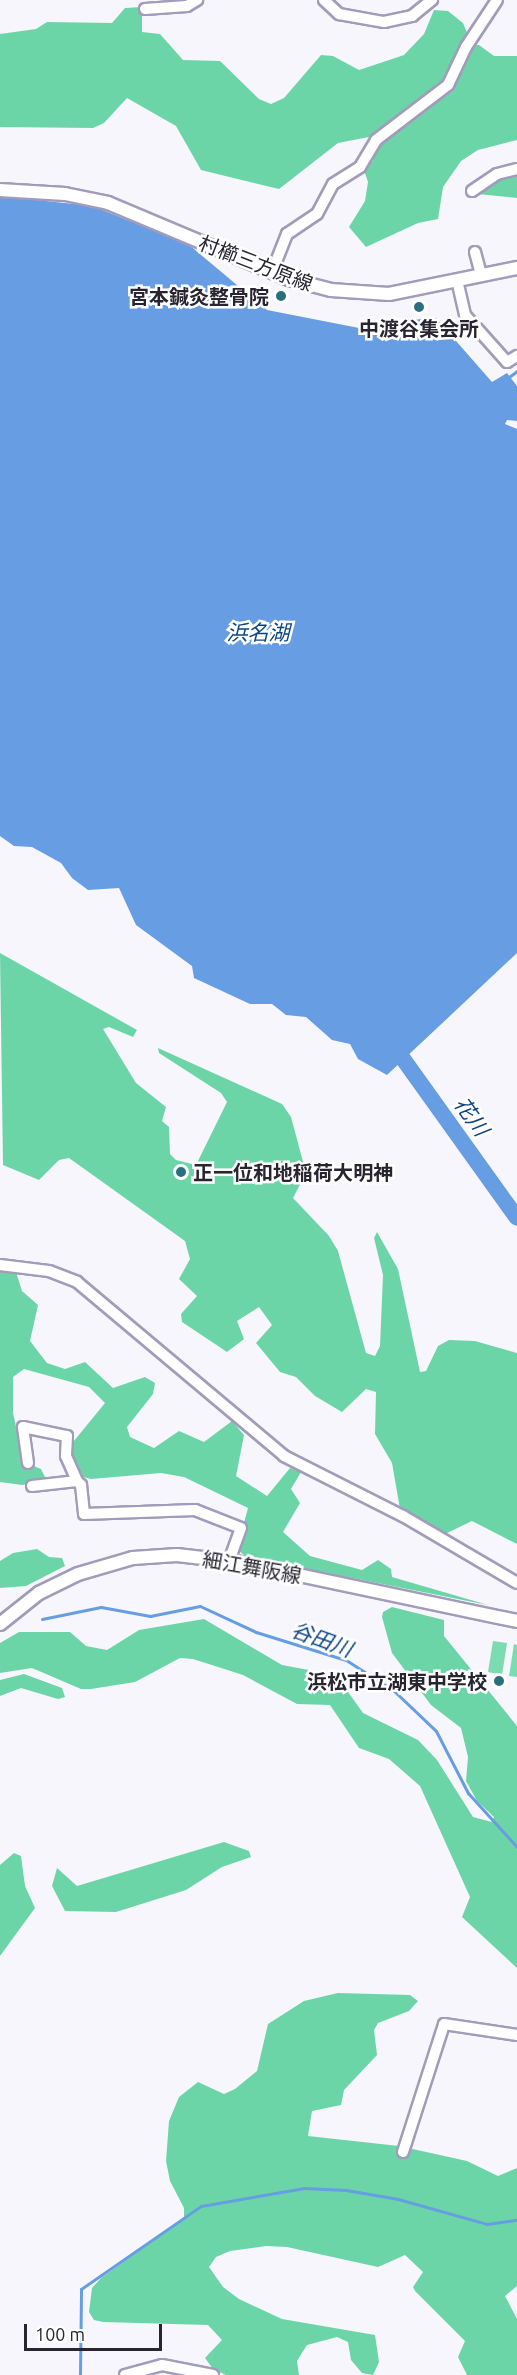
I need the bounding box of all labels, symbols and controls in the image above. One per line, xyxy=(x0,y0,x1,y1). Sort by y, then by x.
street label: 村櫛三方原線 xyxy=(196,230,316,296)
place label: 宮本鍼灸整骨院 xyxy=(129,284,269,308)
marker: 宮本鍼灸整骨院 xyxy=(274,289,288,303)
marker: 中渡谷集会所 xyxy=(412,300,426,314)
place label: 中渡谷集会所 xyxy=(359,316,479,340)
water label: 浜名湖 xyxy=(227,619,289,645)
water label: 花川 xyxy=(449,1092,495,1140)
place label: 正一位和地稲荷大明神 xyxy=(193,1160,393,1184)
marker: 正一位和地稲荷大明神 xyxy=(174,1165,188,1179)
street label: 細江舞阪線 xyxy=(201,1546,303,1588)
water label: 谷田川 xyxy=(288,1616,356,1662)
place label: 浜松市立湖東中学校 xyxy=(307,1669,487,1693)
marker: 浜松市立湖東中学校 xyxy=(492,1674,506,1688)
scale bar xyxy=(27,2312,165,2350)
text: 100 m xyxy=(35,2324,85,2344)

